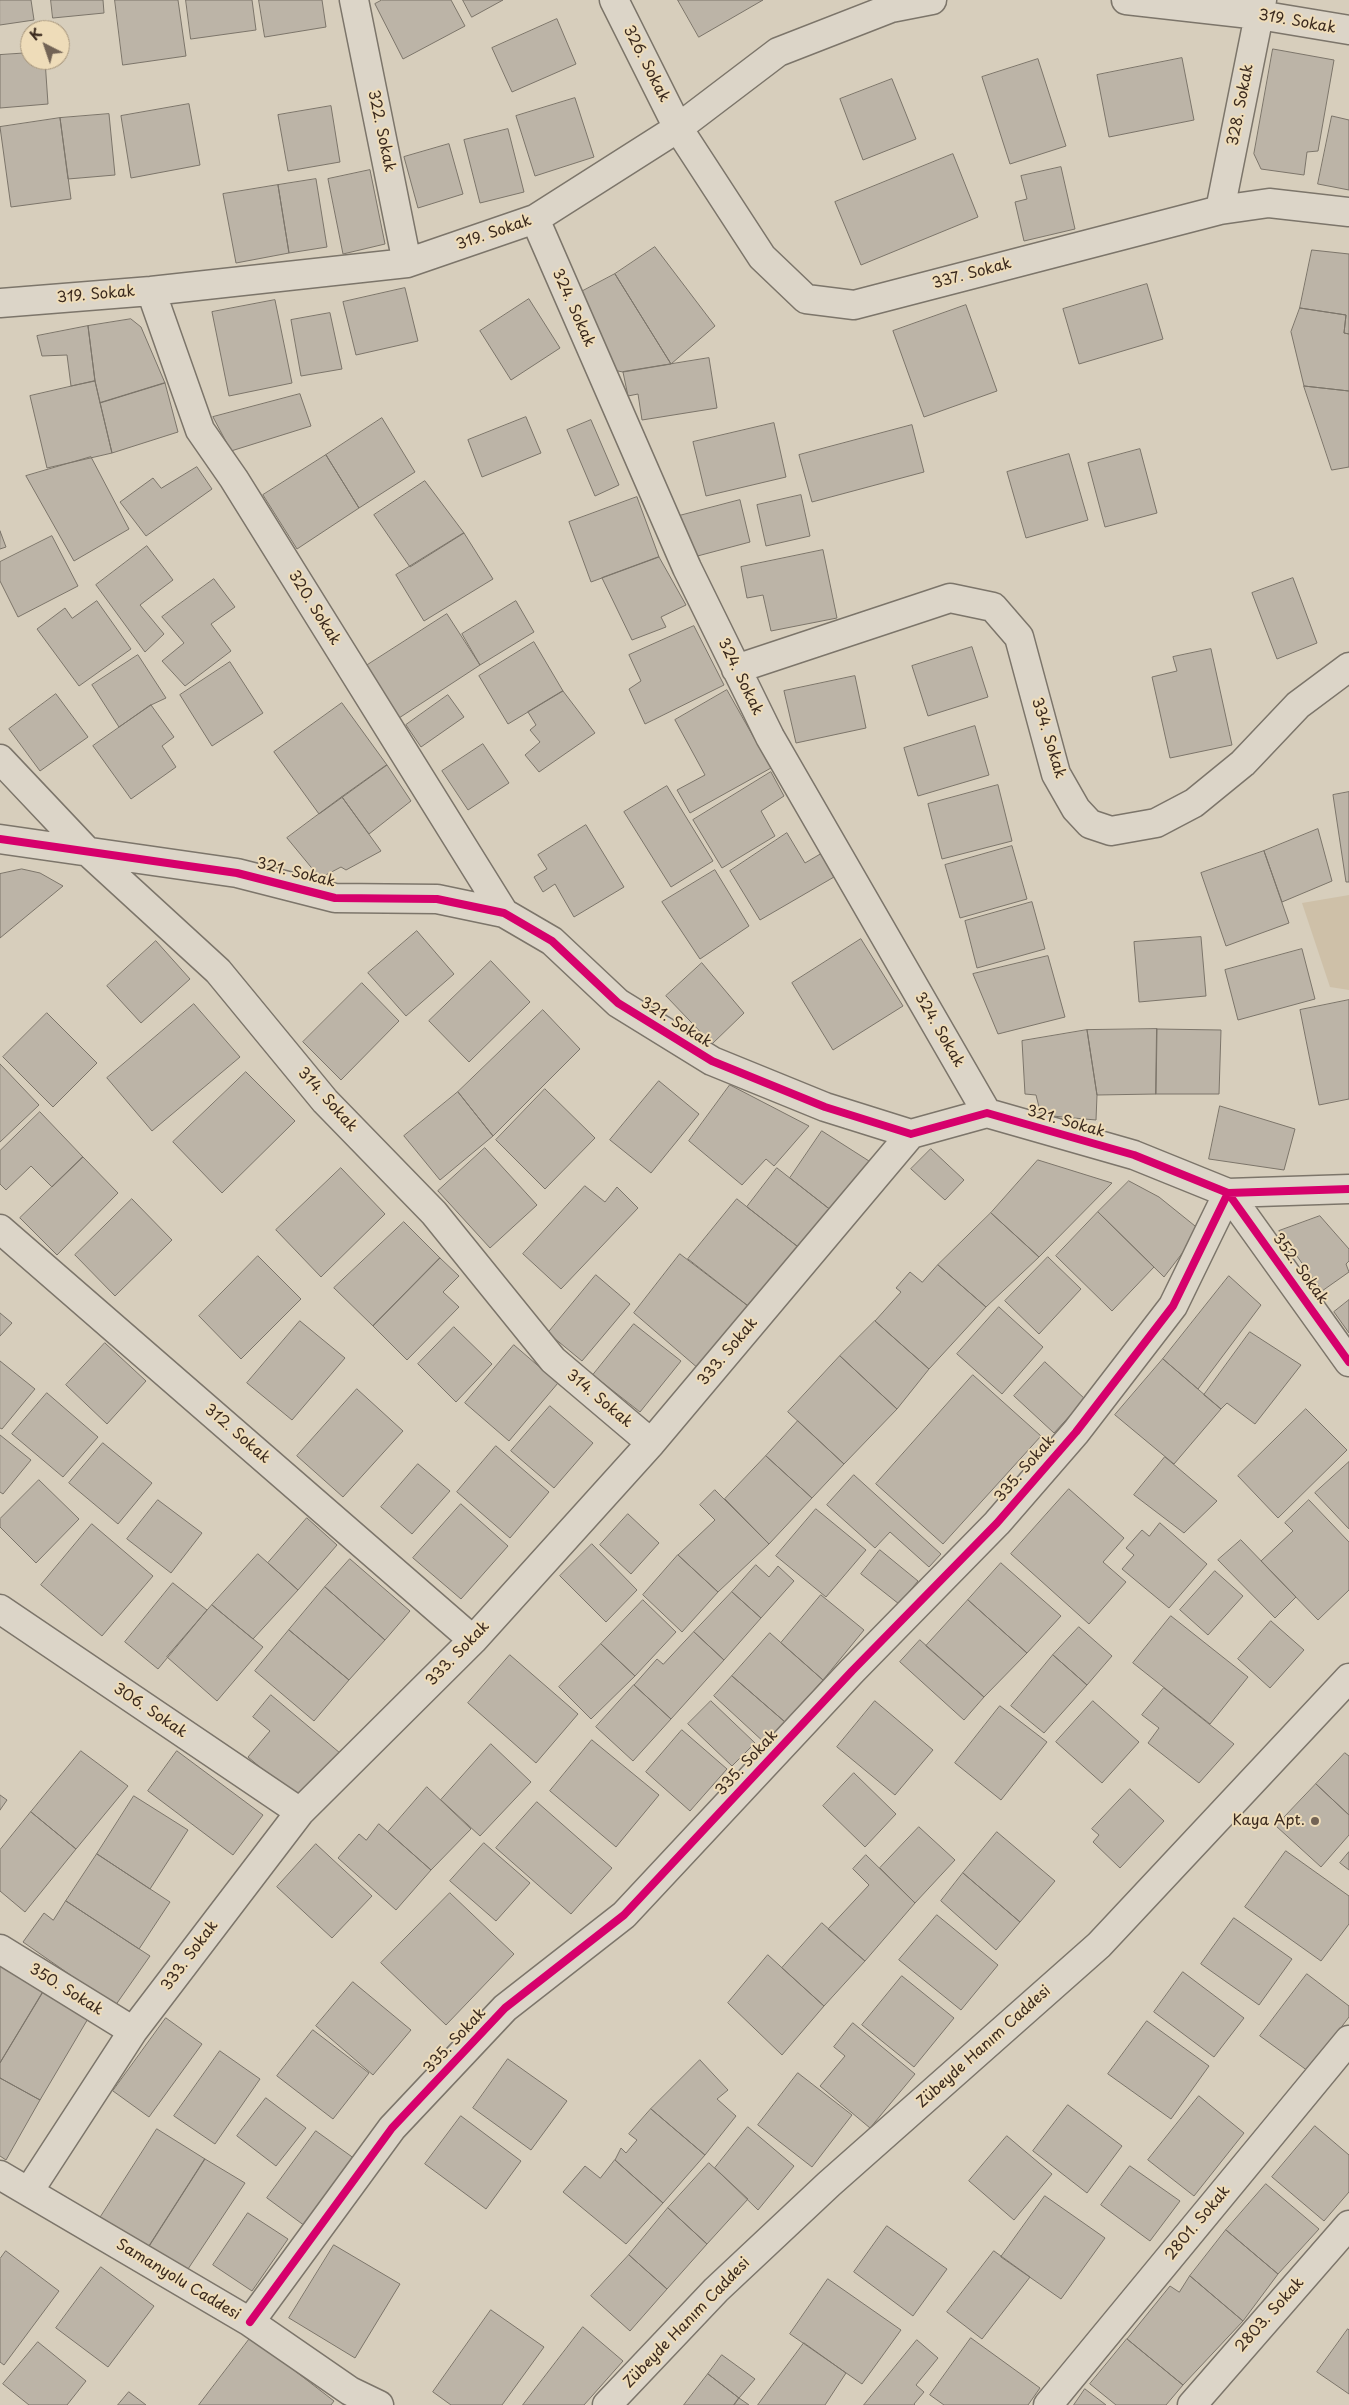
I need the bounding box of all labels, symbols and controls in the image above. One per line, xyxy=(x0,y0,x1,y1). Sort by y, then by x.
street label: 319. Sokak xyxy=(1257,6,1337,38)
north arrow xyxy=(20,20,70,70)
text: K xyxy=(25,23,46,45)
street label: 326. Sokak xyxy=(619,23,673,105)
street label: 328. Sokak xyxy=(1224,63,1258,147)
street label: 322. Sokak xyxy=(364,88,398,174)
street label: 319. Sokak xyxy=(454,212,534,254)
street label: 337. Sokak xyxy=(930,255,1014,293)
street label: 324. Sokak xyxy=(548,266,598,350)
street label: 319. Sokak xyxy=(56,283,136,307)
street label: 320. Sokak xyxy=(284,567,344,649)
street label: 324. Sokak xyxy=(714,636,766,718)
street label: 334. Sokak xyxy=(1027,695,1069,781)
street label: 321. Sokak xyxy=(255,855,337,891)
street label: 324. Sokak xyxy=(910,989,968,1071)
street label: 321. Sokak xyxy=(637,994,715,1052)
street label: 314. Sokak xyxy=(293,1064,361,1136)
street label: 321. Sokak xyxy=(1025,1102,1107,1142)
street label: 352. Sokak xyxy=(1268,1230,1332,1308)
street label: 333. Sokak xyxy=(694,1314,762,1390)
street label: 314. Sokak xyxy=(562,1366,636,1432)
street label: 312. Sokak xyxy=(200,1401,274,1467)
street label: 335. Sokak xyxy=(991,1432,1059,1506)
street label: 333. Sokak xyxy=(423,1618,493,1690)
street label: 306. Sokak xyxy=(110,1680,190,1742)
street label: 335. Sokak xyxy=(712,1727,782,1799)
place label: Kaya Apt. xyxy=(1233,1812,1305,1830)
marker: Kaya Apt. xyxy=(1309,1815,1321,1827)
street label: 333. Sokak xyxy=(158,1917,222,1995)
street label: 350. Sokak xyxy=(26,1960,106,2020)
street label: Zübeyde Hanım Caddesi xyxy=(913,1982,1055,2112)
street label: 335. Sokak xyxy=(420,2005,490,2077)
street label: 2801. Sokak xyxy=(1162,2182,1234,2264)
street label: Samanyolu Caddesi xyxy=(113,2236,243,2324)
street label: Zübeyde Hanım Caddesi xyxy=(620,2254,754,2392)
street label: 2803. Sokak xyxy=(1232,2274,1308,2356)

